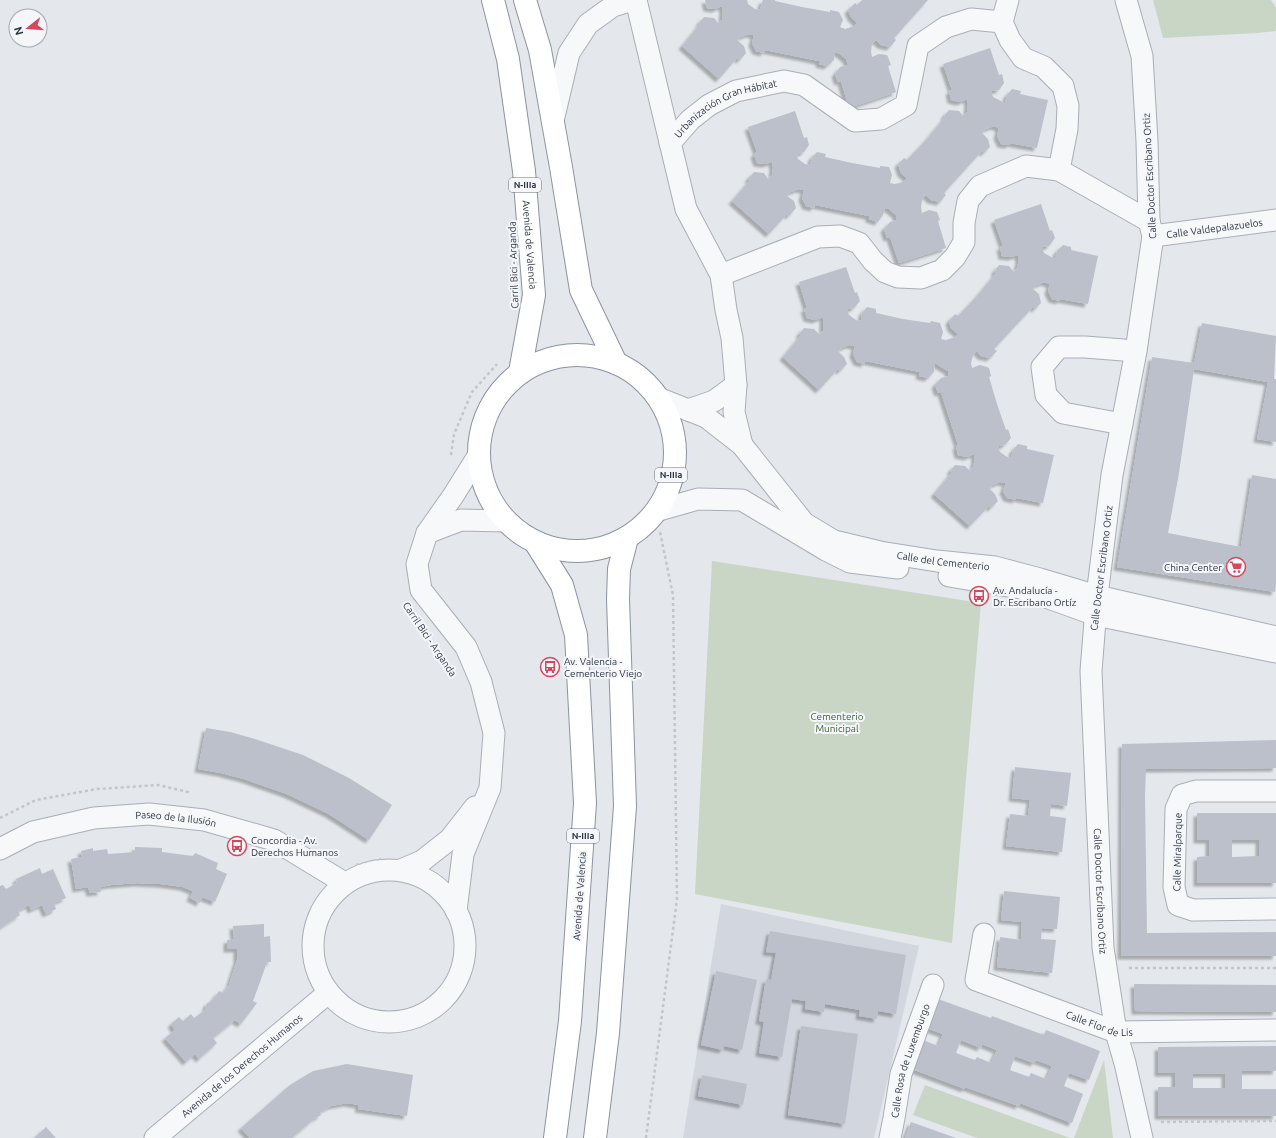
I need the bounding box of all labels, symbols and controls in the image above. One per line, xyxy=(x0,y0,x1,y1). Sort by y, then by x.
north arrow xyxy=(8,8,48,48)
text: N xyxy=(11,25,25,37)
street label: Urbanización Gran Hábitat xyxy=(672,78,778,140)
street label: Calle Doctor Escribano Ortiz xyxy=(1141,112,1158,239)
road number: N-IIIa xyxy=(509,178,541,192)
street label: Avenida de Valencia xyxy=(520,200,539,290)
street label: Calle Valdepalazuelos xyxy=(1166,217,1263,240)
street label: Carril Bici - Arganda xyxy=(506,221,521,309)
road number: N-IIIa xyxy=(655,468,687,482)
street label: Calle Doctor Escribano Ortiz xyxy=(1088,505,1115,631)
street label: Calle del Cementerio xyxy=(896,550,990,572)
supermarket icon: China Center xyxy=(1225,556,1247,578)
place label: China Center xyxy=(1164,562,1222,573)
bus stop icon: Av. Andalucía - Dr. Escribano Ortíz xyxy=(968,585,990,607)
place label: Av. Andalucía - Dr. Escribano Ortíz xyxy=(993,585,1077,608)
street label: Carril Bici - Arganda xyxy=(401,600,459,679)
bus stop icon: Av. Valencia - Cementerio Viejo xyxy=(539,656,561,678)
place label: Av. Valencia - Cementerio Viejo xyxy=(564,656,642,679)
park label: Cementerio Municipal xyxy=(811,711,864,734)
street label: Paseo de la Ilusión xyxy=(135,809,218,829)
street label: Calle Miralparque xyxy=(1171,812,1184,892)
street label: Calle Doctor Escribano Ortiz xyxy=(1092,828,1109,955)
road number: N-IIIa xyxy=(567,829,599,843)
bus stop icon: Concordia - Av. Derechos Humanos xyxy=(226,835,248,857)
place label: Concordia - Av. Derechos Humanos xyxy=(251,835,338,858)
street label: Avenida de Valencia xyxy=(571,851,588,941)
street label: Calle Rosa de Luxemburgo xyxy=(889,1002,932,1119)
street label: Calle Flor de Lis xyxy=(1064,1009,1133,1039)
street label: Avenida de los Derechos Humanos xyxy=(179,1012,305,1120)

